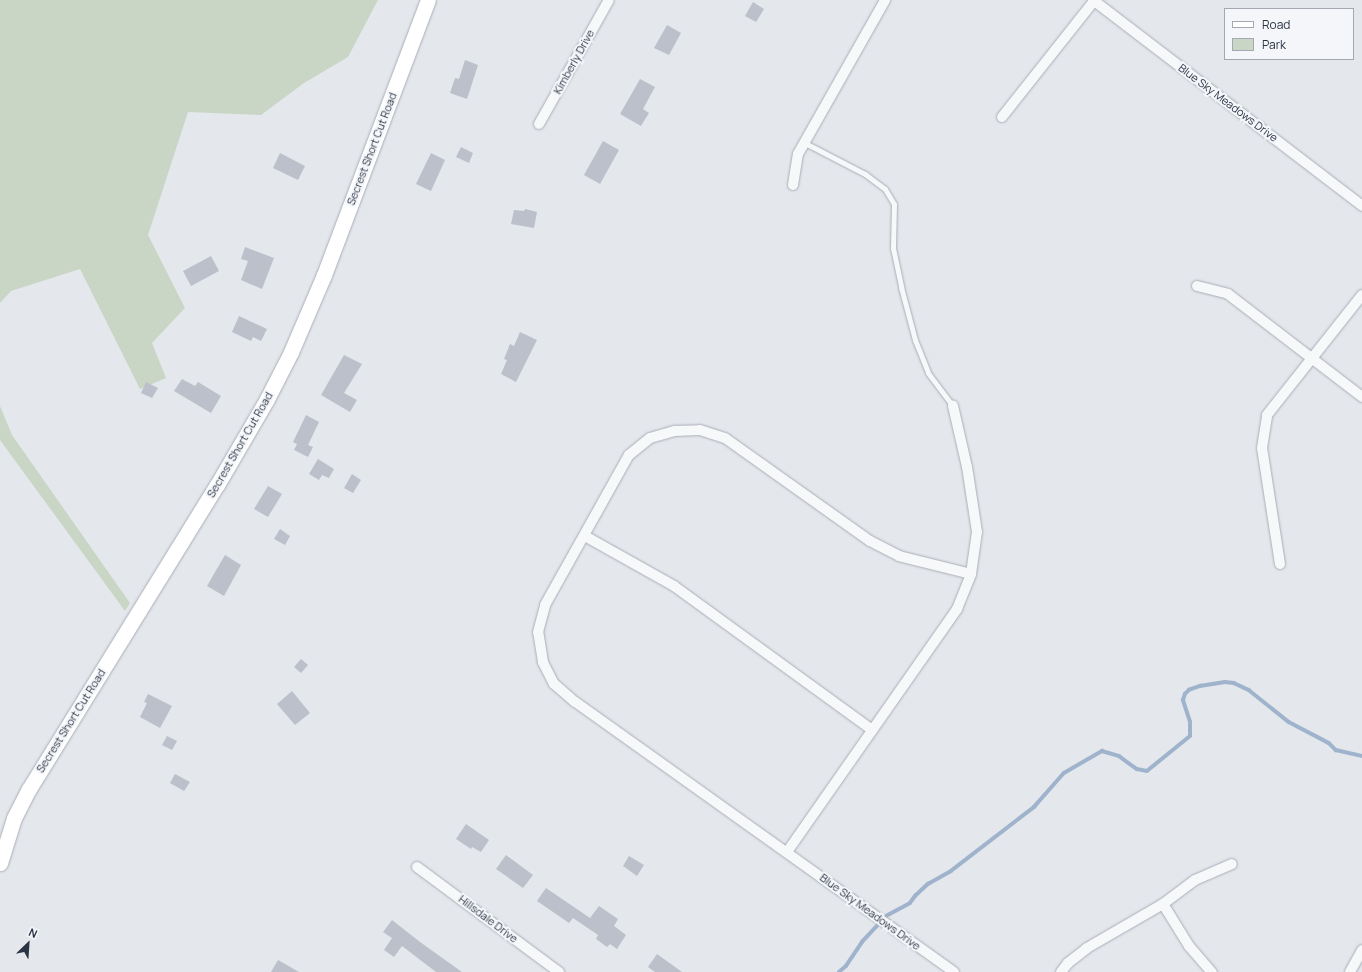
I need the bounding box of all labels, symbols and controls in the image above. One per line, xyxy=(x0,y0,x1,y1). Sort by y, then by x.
legend xyxy=(1224,8,1354,60)
text: Road xyxy=(1262,16,1290,33)
street label: Kimberly Drive xyxy=(551,27,597,97)
text: Park xyxy=(1262,36,1286,53)
street label: Blue Sky Meadows Drive xyxy=(1176,61,1280,145)
street label: Secrest Short Cut Road xyxy=(344,91,400,207)
street label: Secrest Short Cut Road xyxy=(204,390,276,500)
street label: Secrest Short Cut Road xyxy=(34,667,108,775)
street label: Blue Sky Meadows Drive xyxy=(817,871,923,953)
street label: Hillsdale Drive xyxy=(456,892,520,946)
north arrow xyxy=(8,924,48,964)
text: N xyxy=(27,924,40,941)

